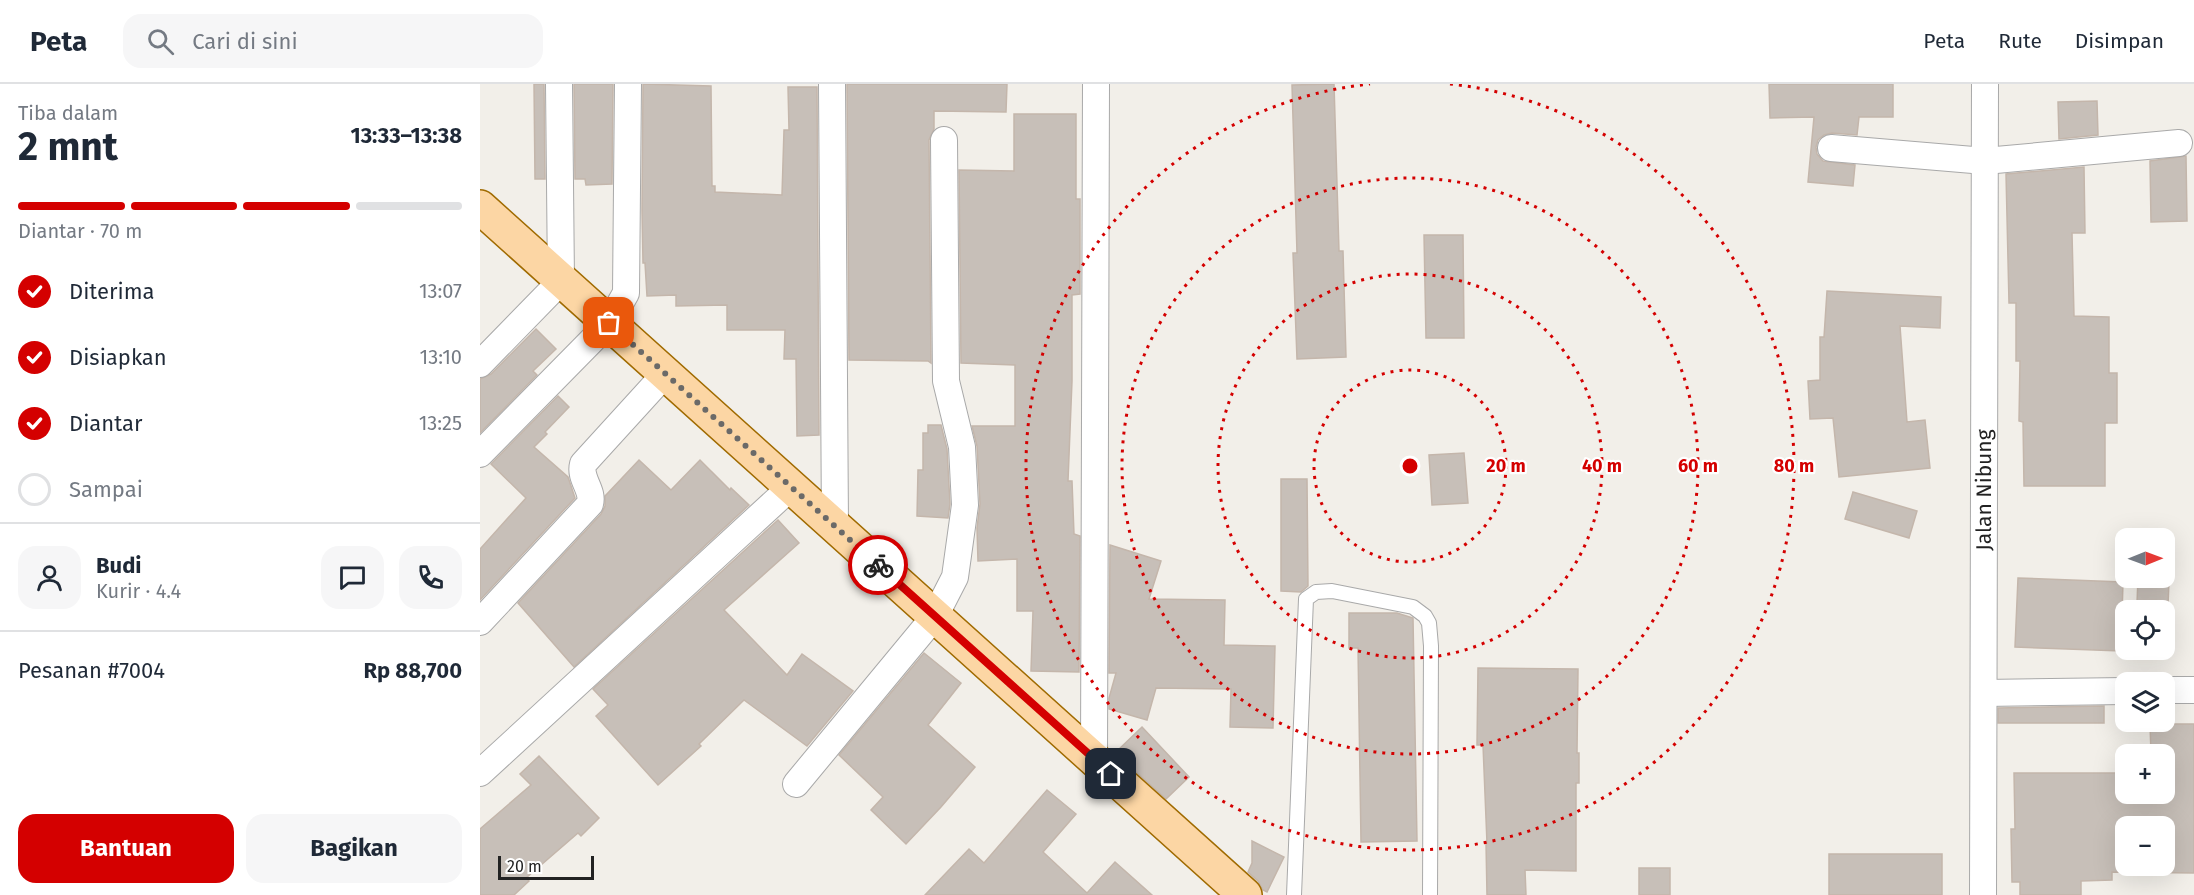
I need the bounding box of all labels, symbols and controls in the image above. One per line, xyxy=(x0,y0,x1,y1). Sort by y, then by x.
search box xyxy=(123,14,543,68)
text: Peta xyxy=(30,25,87,58)
icon: search xyxy=(144,25,177,58)
text: Cari di sini xyxy=(192,28,298,55)
text: Peta xyxy=(1923,28,1965,54)
text: Rute xyxy=(1998,28,2042,54)
text: Disimpan xyxy=(2075,28,2164,54)
text: Tiba dalam xyxy=(18,101,118,125)
text: 13:33–13:38 xyxy=(350,122,462,149)
text: 2 mnt xyxy=(18,124,118,170)
text: Diantar · 70 m xyxy=(18,219,142,243)
icon: check xyxy=(18,275,51,308)
text: Diterima xyxy=(69,278,155,305)
text: 13:07 xyxy=(419,279,462,303)
pin xyxy=(583,297,634,348)
icon: bag xyxy=(592,306,625,339)
icon: check xyxy=(18,341,51,374)
text: Disiapkan xyxy=(69,344,167,371)
text: 13:10 xyxy=(420,345,462,369)
icon: check xyxy=(18,407,51,440)
text: Diantar xyxy=(69,410,142,437)
text: 13:25 xyxy=(419,411,462,435)
street label: Jalan Nibung xyxy=(1971,429,1997,551)
text: 20 m xyxy=(1486,455,1526,477)
text: 40 m xyxy=(1582,455,1622,477)
text: 60 m xyxy=(1678,455,1718,477)
text: 80 m xyxy=(1774,455,1814,477)
centre of rings xyxy=(1400,456,1420,476)
text: Sampai xyxy=(69,476,143,503)
north arrow xyxy=(2115,528,2175,588)
map controls xyxy=(2115,528,2175,876)
courier xyxy=(848,535,908,595)
button: person xyxy=(18,546,81,609)
button: chat xyxy=(321,546,384,609)
button: phone xyxy=(399,546,462,609)
icon: bike xyxy=(862,549,895,582)
text: Budi xyxy=(96,552,142,579)
text: Kurir · 4.4 xyxy=(96,579,181,603)
button: locate xyxy=(2115,600,2175,660)
text: Pesanan #7004 xyxy=(18,657,165,684)
text: Rp 88,700 xyxy=(363,657,462,684)
button: layers xyxy=(2115,672,2175,732)
button: + xyxy=(2115,744,2175,804)
pin xyxy=(1085,748,1136,799)
icon: home xyxy=(1094,757,1127,790)
button: Bantuan xyxy=(18,814,234,883)
button: Bagikan xyxy=(246,814,462,883)
button: − xyxy=(2115,816,2175,876)
scale bar xyxy=(498,853,594,880)
text: 20 m xyxy=(507,857,542,876)

